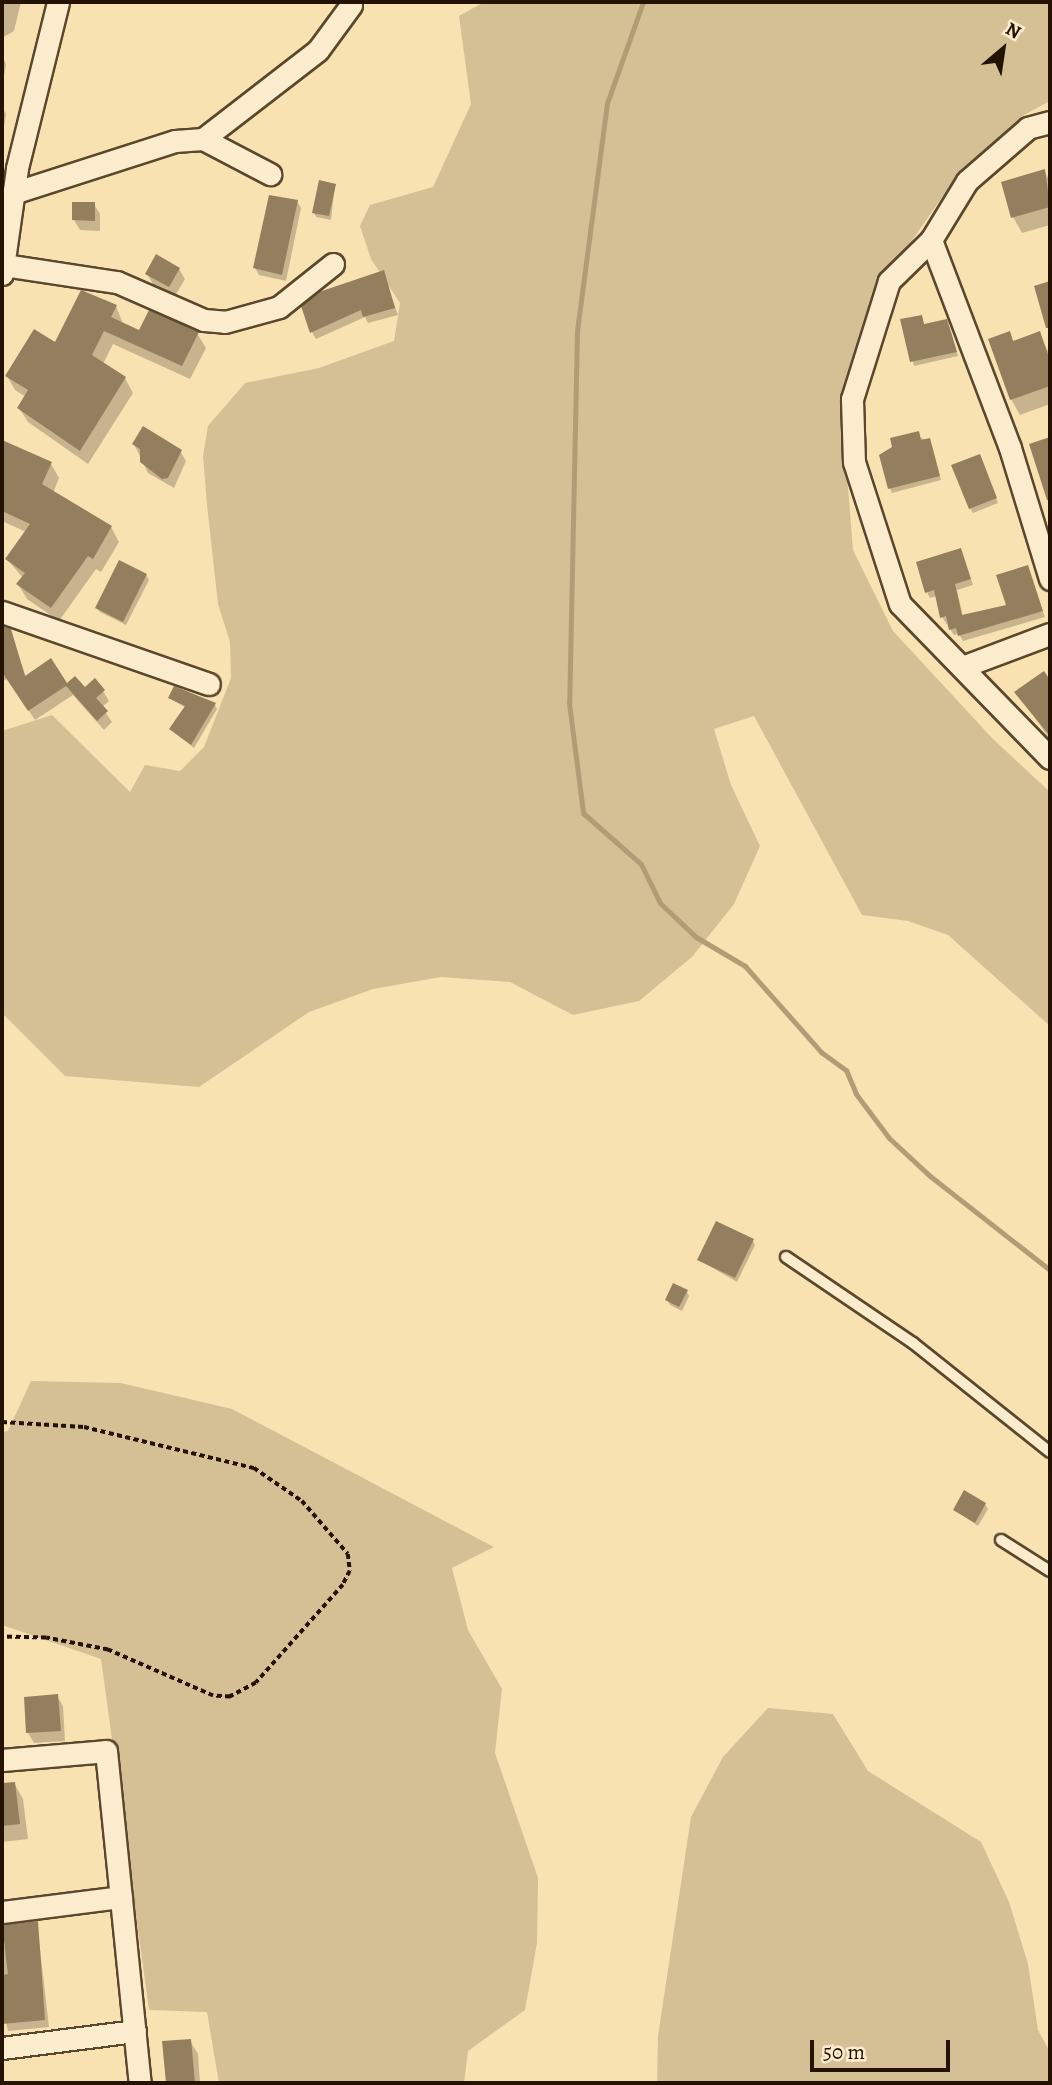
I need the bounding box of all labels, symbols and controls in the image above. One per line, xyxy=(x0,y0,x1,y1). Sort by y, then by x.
north arrow xyxy=(968,14,1038,84)
text: N xyxy=(1001,16,1026,45)
scale bar xyxy=(814,2025,954,2070)
text: 50 m xyxy=(823,2038,865,2066)

